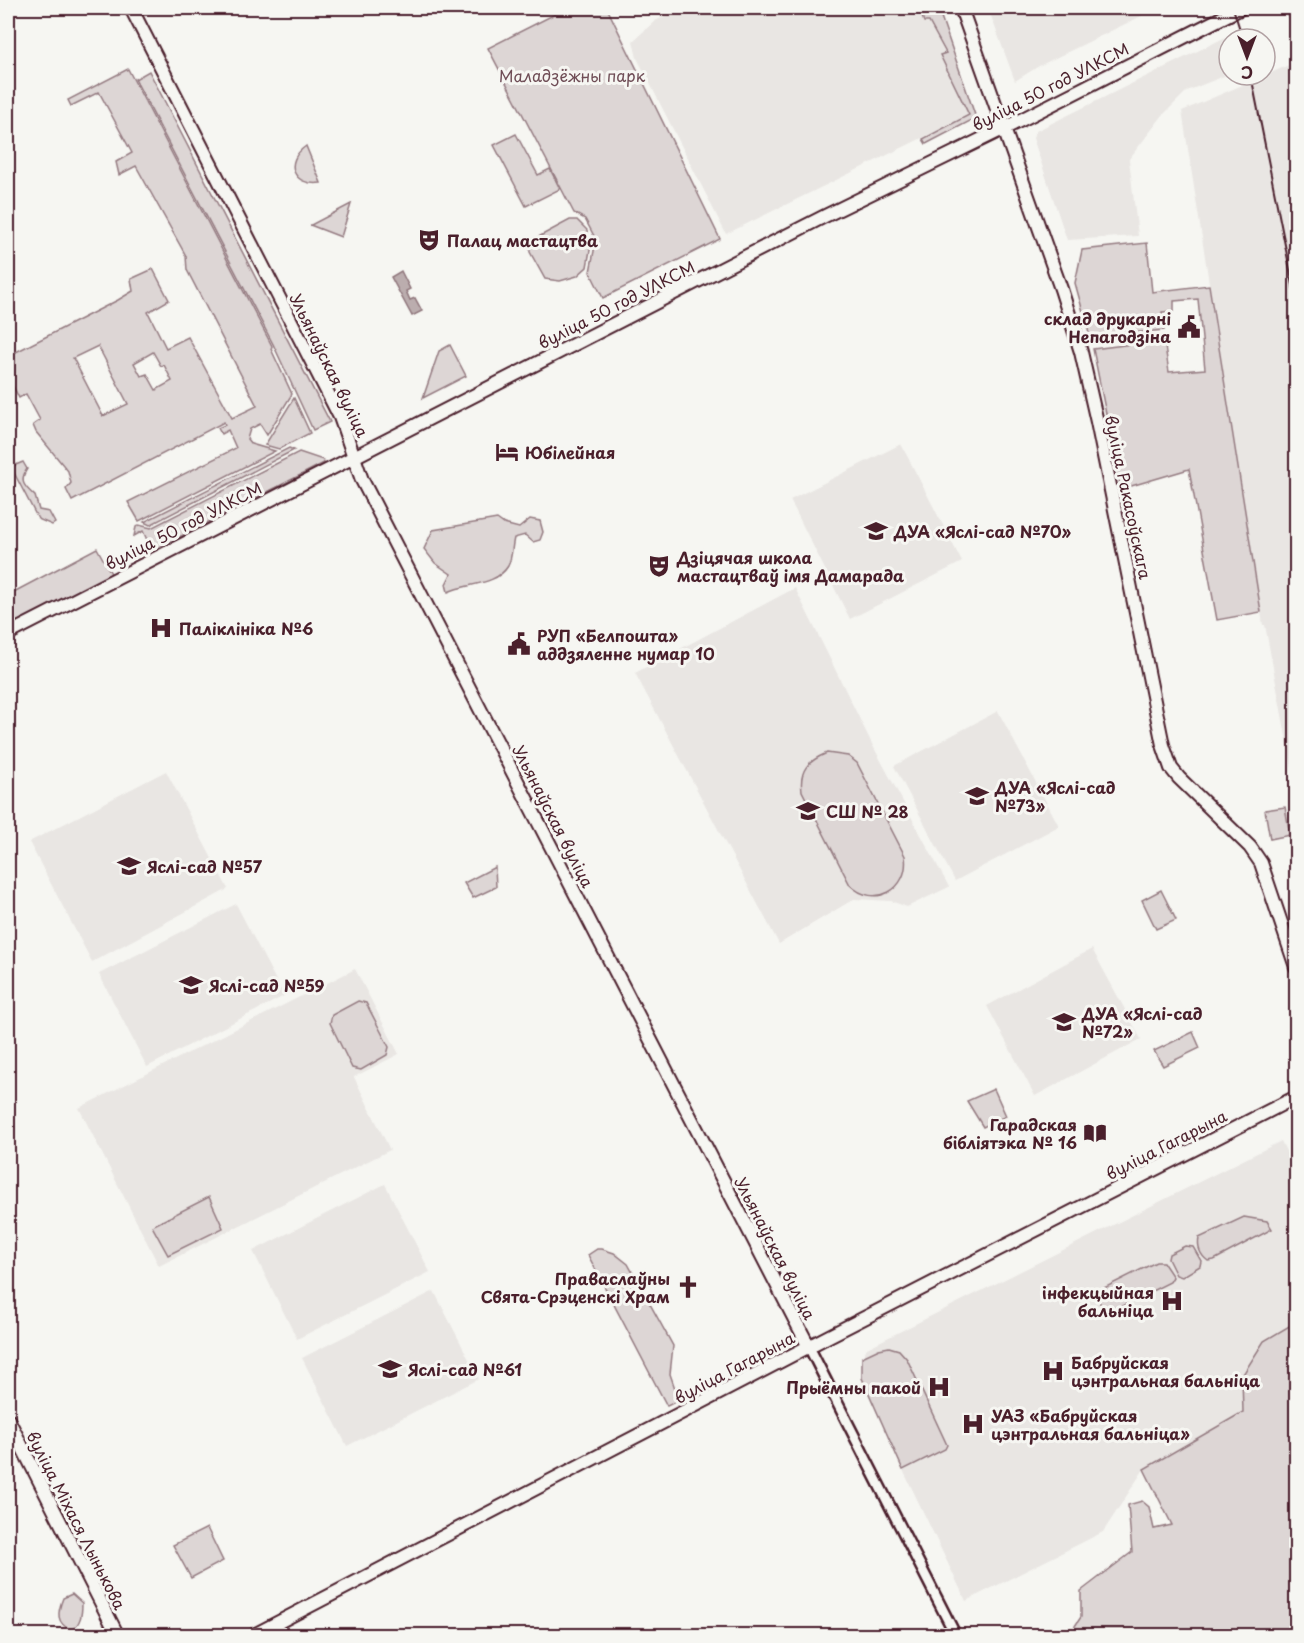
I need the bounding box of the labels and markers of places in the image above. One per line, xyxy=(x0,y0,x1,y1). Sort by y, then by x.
theatre icon: Палац мастацтва xyxy=(416,227,442,253)
place label: Палац мастацтва xyxy=(447,228,598,252)
place label: склад друкарні Непагодзіна xyxy=(1044,306,1171,348)
public building icon: склад друкарні Непагодзіна xyxy=(1176,314,1202,340)
hotel icon: Юбілейная xyxy=(494,439,520,465)
place label: Юбілейная xyxy=(525,440,615,464)
school or university icon: ДУА «Яслі-сад №70» xyxy=(863,518,889,544)
place label: ДУА «Яслі-сад №70» xyxy=(893,519,1072,543)
place label: Дзіцячая школа мастацтваў імя Дамарада xyxy=(676,545,904,587)
theatre icon: Дзіцячая школа мастацтваў імя Дамарада xyxy=(646,553,672,579)
hospital icon: Паліклініка №6 xyxy=(148,615,174,641)
place label: Паліклініка №6 xyxy=(179,616,313,640)
place label: РУП «Белпошта» аддзяленне нумар 10 xyxy=(537,623,715,665)
public building icon: РУП «Белпошта» аддзяленне нумар 10 xyxy=(506,631,532,657)
place label: ДУА «Яслі-сад №73» xyxy=(994,775,1116,817)
school or university icon: ДУА «Яслі-сад №73» xyxy=(964,783,990,809)
school or university icon: СШ № 28 xyxy=(795,798,821,824)
place label: СШ № 28 xyxy=(826,799,909,823)
school or university icon: Яслі-сад №57 xyxy=(116,853,142,879)
place label: Яслі-сад №57 xyxy=(146,854,263,878)
school or university icon: Яслі-сад №59 xyxy=(178,972,204,998)
place label: Яслі-сад №59 xyxy=(208,973,324,997)
place label: ДУА «Яслі-сад №72» xyxy=(1081,1001,1203,1043)
school or university icon: ДУА «Яслі-сад №72» xyxy=(1051,1009,1077,1035)
place label: Гарадская бібліятэка № 16 xyxy=(943,1112,1077,1154)
library icon: Гарадская бібліятэка № 16 xyxy=(1082,1120,1108,1146)
place label: Праваслаўны Свята-Срэценскі Храм xyxy=(481,1266,670,1308)
church icon: Праваслаўны Свята-Срэценскі Храм xyxy=(675,1274,701,1300)
place label: інфекцыйная бальніца xyxy=(1042,1280,1154,1322)
hospital icon: інфекцыйная бальніца xyxy=(1159,1288,1185,1314)
place label: Бабруйская цэнтральная бальніца xyxy=(1071,1350,1260,1392)
school or university icon: Яслі-сад №61 xyxy=(377,1356,403,1382)
place label: Яслі-сад №61 xyxy=(407,1357,522,1381)
hospital icon: Бабруйская цэнтральная бальніца xyxy=(1040,1358,1066,1384)
hospital icon: Прыёмны пакой xyxy=(926,1374,952,1400)
place label: Прыёмны пакой xyxy=(786,1375,921,1399)
place label: УАЗ «Бабруйская цэнтральная бальніца» xyxy=(991,1403,1190,1445)
hospital icon: УАЗ «Бабруйская цэнтральная бальніца» xyxy=(960,1411,986,1437)

